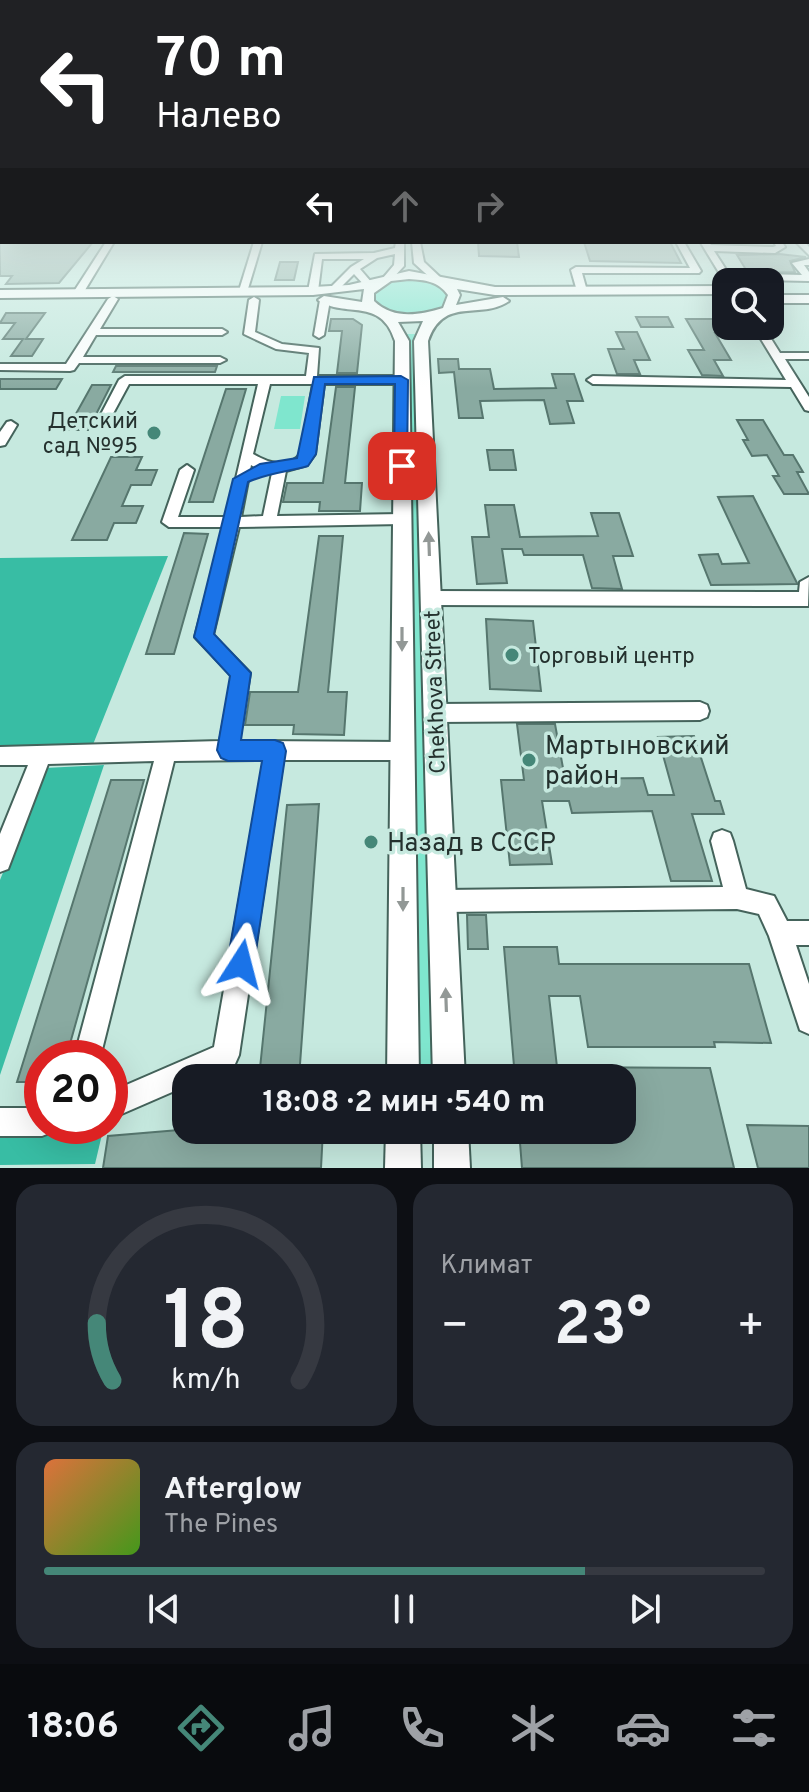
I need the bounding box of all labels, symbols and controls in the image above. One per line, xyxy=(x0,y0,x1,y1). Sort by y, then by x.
text: 70 m xyxy=(156,26,286,96)
icon: left xyxy=(24,32,128,136)
text: Налево xyxy=(156,95,282,141)
icon: left xyxy=(299,184,343,228)
icon: ahead xyxy=(383,184,427,228)
icon: right xyxy=(467,184,511,228)
map controls xyxy=(712,268,784,340)
button: search xyxy=(712,268,784,340)
place label: Детский сад №95 xyxy=(43,409,138,461)
marker: Детский сад №95 xyxy=(145,424,163,442)
pin xyxy=(368,432,436,500)
icon: arrive xyxy=(380,444,424,488)
one-way arrow xyxy=(422,531,435,556)
street label: Chekhova Street xyxy=(420,610,453,774)
one-way arrow xyxy=(396,627,408,652)
place label: Торговый центр xyxy=(528,644,695,671)
marker: Торговый центр xyxy=(503,646,521,664)
place label: Мартыновский район xyxy=(545,731,730,794)
marker: Мартыновский район xyxy=(520,751,538,769)
place label: Назад в СССР xyxy=(387,828,556,861)
marker: Назад в СССР xyxy=(362,833,380,851)
one-way arrow xyxy=(397,887,409,912)
position arrow xyxy=(199,922,283,1006)
one-way arrow xyxy=(439,987,452,1012)
speed limit sign: 20 xyxy=(24,1040,128,1144)
text: 18:08 · 2 мин · 540 m xyxy=(263,1085,545,1122)
text: Климат xyxy=(441,1250,532,1283)
text: 18 xyxy=(163,1274,249,1379)
text: 23° xyxy=(554,1290,652,1366)
text: − xyxy=(441,1300,469,1356)
text: + xyxy=(737,1300,765,1356)
text: km/h xyxy=(172,1363,241,1399)
text: Afterglow xyxy=(164,1472,302,1509)
text: The Pines xyxy=(164,1509,278,1542)
icon: previous xyxy=(142,1587,186,1631)
icon: pause xyxy=(382,1587,426,1631)
icon: next xyxy=(623,1587,667,1631)
icon: directions xyxy=(173,1700,229,1756)
icon: music xyxy=(284,1700,340,1756)
icon: phone xyxy=(394,1700,450,1756)
icon: climate xyxy=(505,1700,561,1756)
icon: car xyxy=(615,1700,671,1756)
icon: filters xyxy=(726,1700,782,1756)
text: 18:06 xyxy=(27,1705,119,1751)

